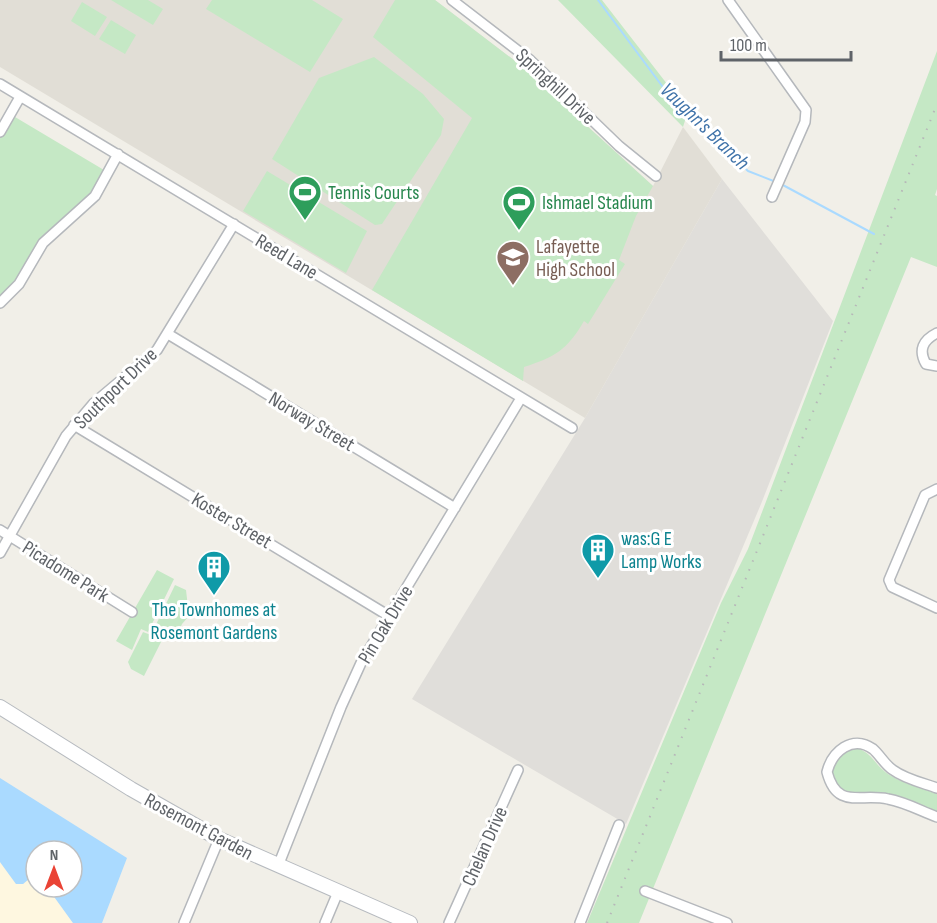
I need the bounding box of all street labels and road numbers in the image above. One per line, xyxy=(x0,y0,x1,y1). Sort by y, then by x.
street label: Springhill Drive xyxy=(510,44,600,130)
street label: Reed Lane xyxy=(251,229,322,285)
street label: Southport Drive xyxy=(69,343,162,434)
street label: Norway Street xyxy=(264,387,359,457)
street label: Koster Street xyxy=(187,488,276,554)
street label: Picadome Park xyxy=(18,536,114,608)
street label: Pin Oak Drive xyxy=(353,581,419,668)
street label: Rosemont Garden xyxy=(140,788,257,866)
street label: Chelan Drive xyxy=(457,803,513,890)

